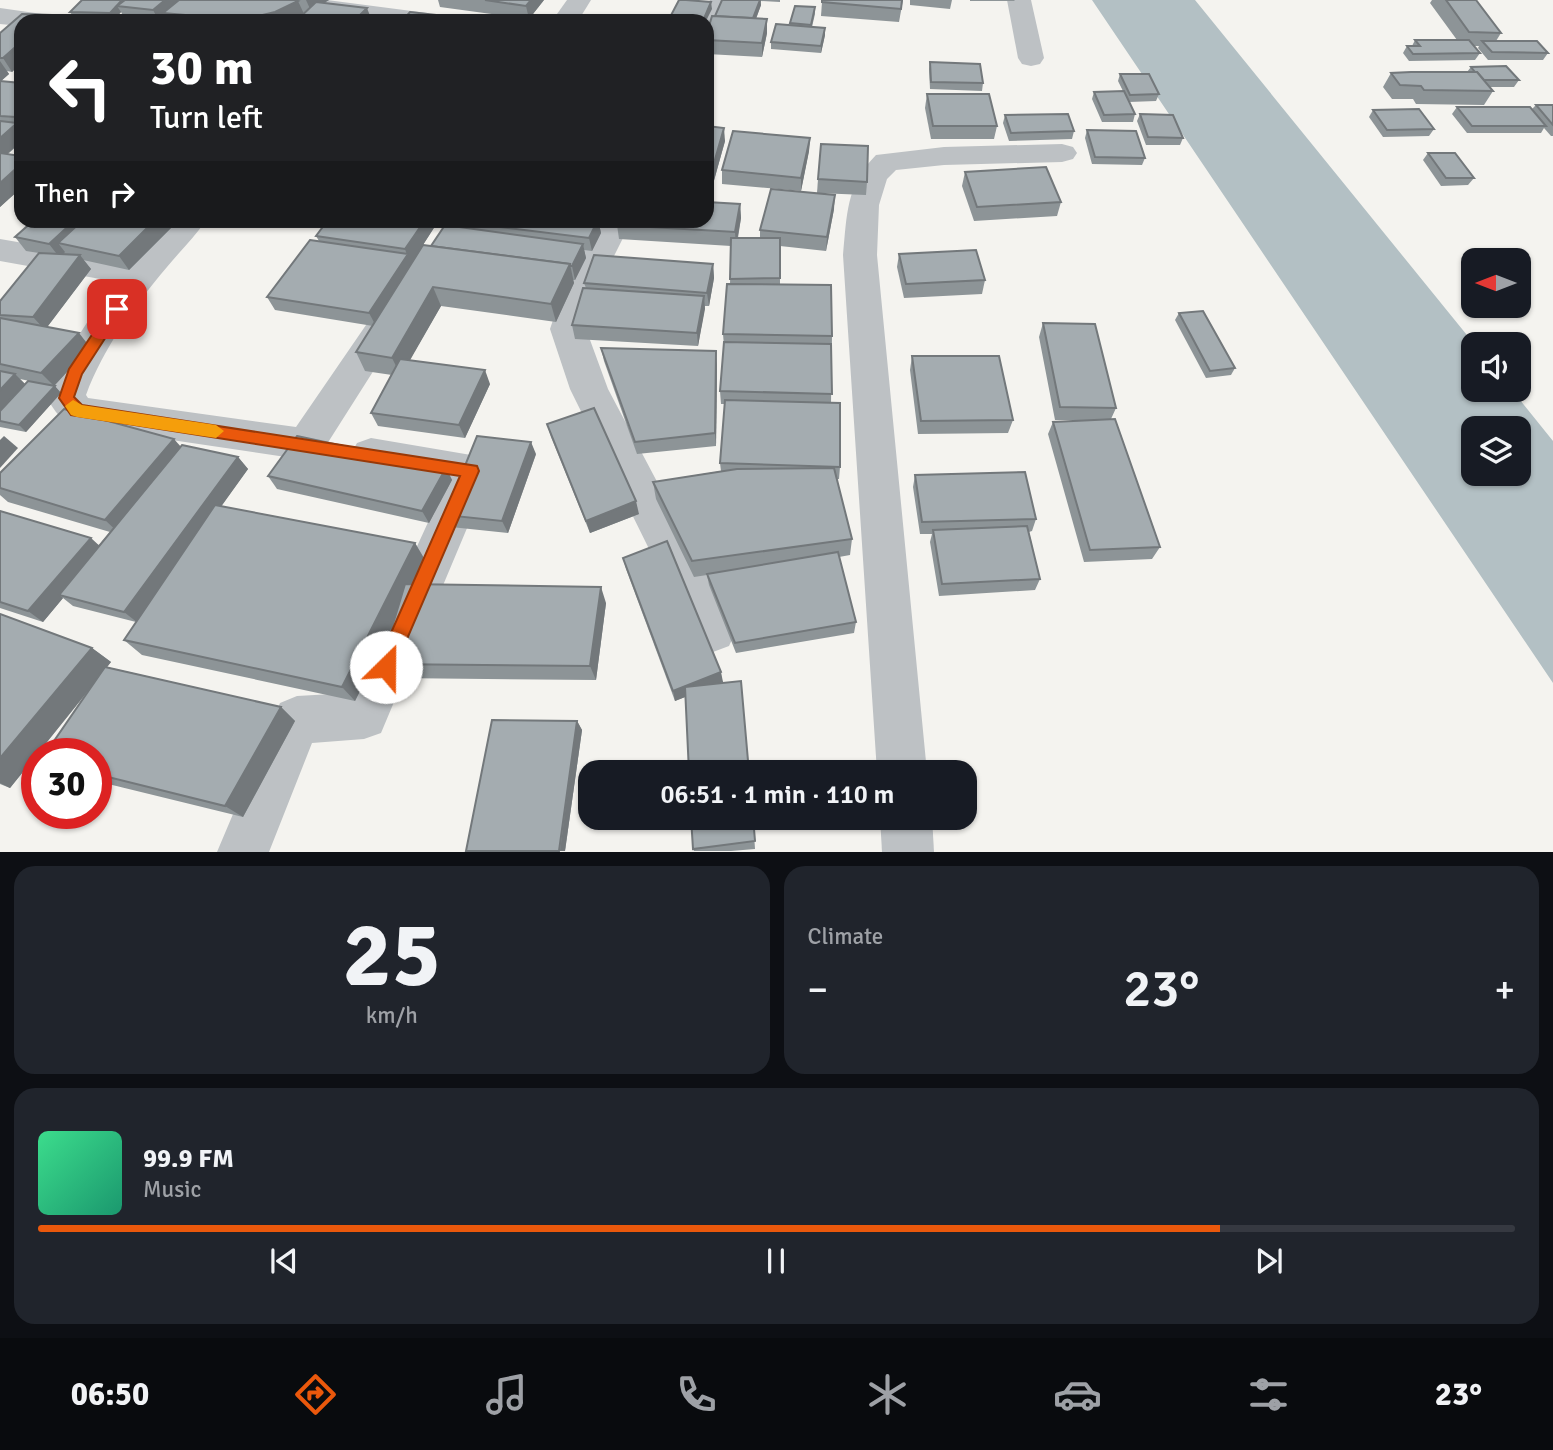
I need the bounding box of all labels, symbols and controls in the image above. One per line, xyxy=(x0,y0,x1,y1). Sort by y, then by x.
text: 30 m xyxy=(150,38,253,98)
icon: left xyxy=(35,42,126,133)
text: Turn left xyxy=(150,98,263,137)
icon: right xyxy=(103,175,141,213)
text: Then xyxy=(35,178,89,210)
north arrow xyxy=(1461,248,1531,318)
map controls xyxy=(1461,248,1531,486)
pin xyxy=(87,279,147,339)
icon: arrive xyxy=(98,290,136,328)
button: sound xyxy=(1461,332,1531,402)
button: layers xyxy=(1461,416,1531,486)
position arrow xyxy=(349,630,423,704)
speed limit sign: 30 xyxy=(21,738,112,829)
text: 06:51 · 1 min · 110 m xyxy=(661,779,894,811)
text: 25 xyxy=(343,899,441,1012)
text: Climate xyxy=(808,922,883,951)
text: 23° xyxy=(1123,957,1199,1021)
text: − xyxy=(808,966,828,1013)
text: + xyxy=(1494,966,1515,1013)
text: km/h xyxy=(366,1001,418,1030)
text: 99.9 FM xyxy=(143,1143,234,1175)
text: Music xyxy=(143,1175,201,1204)
icon: previous xyxy=(265,1242,303,1280)
icon: pause xyxy=(757,1242,795,1280)
icon: next xyxy=(1250,1242,1288,1280)
icon: directions xyxy=(291,1370,340,1419)
icon: music xyxy=(482,1370,531,1419)
icon: phone xyxy=(672,1370,721,1419)
icon: climate xyxy=(863,1370,912,1419)
icon: car xyxy=(1053,1370,1102,1419)
icon: filters xyxy=(1244,1370,1293,1419)
text: 06:50 xyxy=(71,1375,149,1414)
text: 23° xyxy=(1435,1375,1482,1414)

